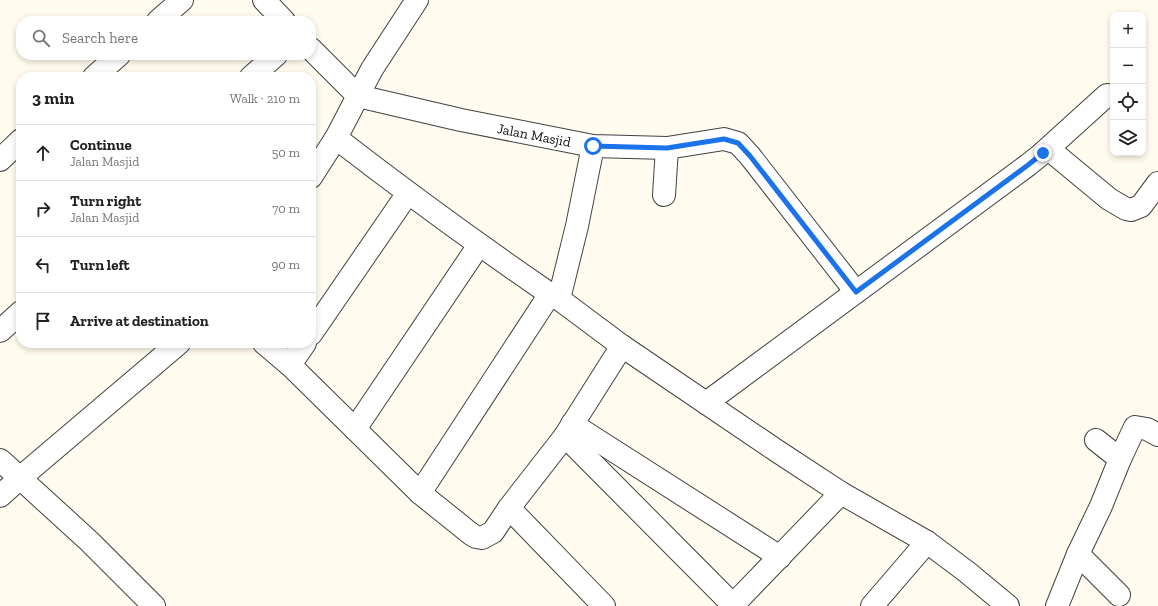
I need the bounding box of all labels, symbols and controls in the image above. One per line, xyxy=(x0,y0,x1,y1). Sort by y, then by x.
map controls xyxy=(1110,12,1146,156)
button: + xyxy=(1110,12,1146,48)
search box xyxy=(16,16,316,60)
icon: search xyxy=(30,27,52,49)
text: Search here xyxy=(62,29,138,47)
button: − xyxy=(1110,48,1146,84)
button: locate xyxy=(1110,84,1146,120)
text: 3 min xyxy=(32,88,74,108)
text: Walk · 210 m xyxy=(230,91,300,106)
street label: Jalan Masjid xyxy=(496,120,572,151)
button: layers xyxy=(1110,120,1146,156)
text: Continue xyxy=(70,136,132,154)
route start xyxy=(584,137,602,155)
icon: ahead xyxy=(32,142,54,164)
route end xyxy=(1034,144,1052,162)
text: 50 m xyxy=(272,145,300,160)
text: Jalan Masjid xyxy=(70,154,139,169)
text: Turn right xyxy=(70,192,141,210)
icon: right xyxy=(32,198,54,220)
text: 70 m xyxy=(272,201,300,216)
text: Jalan Masjid xyxy=(70,210,139,225)
icon: left xyxy=(32,254,54,276)
text: Turn left xyxy=(70,256,130,274)
text: 90 m xyxy=(271,257,300,272)
icon: arrive xyxy=(32,310,54,332)
text: Arrive at destination xyxy=(70,312,209,330)

